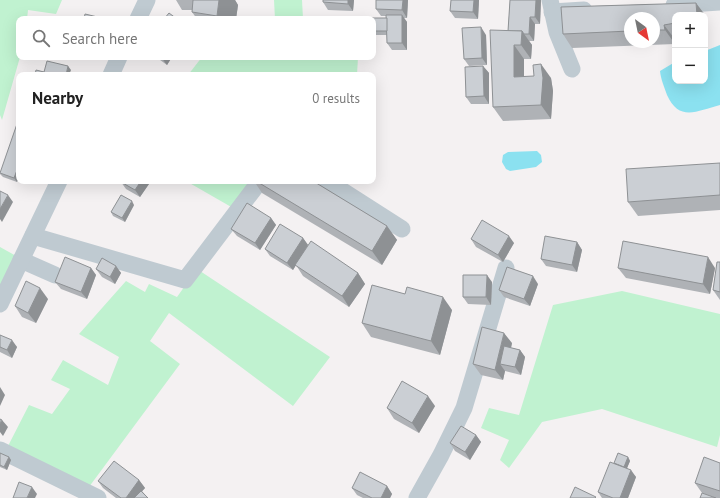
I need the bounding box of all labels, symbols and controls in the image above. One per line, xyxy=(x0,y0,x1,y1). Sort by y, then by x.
north arrow xyxy=(624,12,660,48)
map controls xyxy=(672,12,708,84)
button: + xyxy=(672,12,708,48)
search box xyxy=(16,16,376,60)
icon: search xyxy=(30,27,52,49)
text: Search here xyxy=(62,29,138,48)
button: − xyxy=(672,48,708,84)
text: Nearby xyxy=(32,87,83,109)
text: 0 results xyxy=(312,90,360,107)

